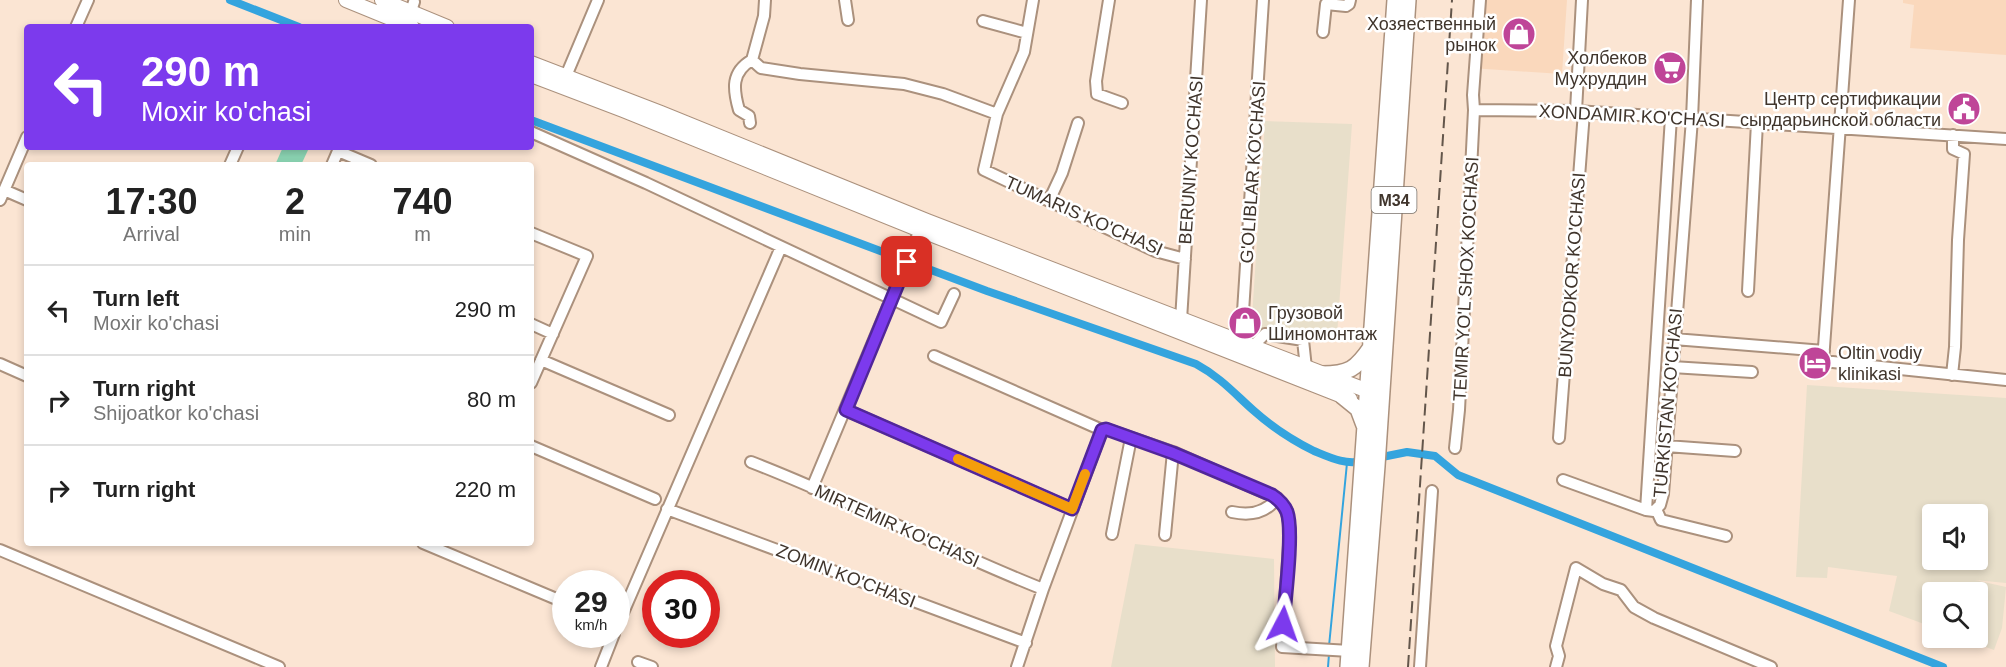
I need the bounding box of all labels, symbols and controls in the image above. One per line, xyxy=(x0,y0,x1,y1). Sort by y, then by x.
place label: Хозяественный рынок xyxy=(1367,14,1496,55)
shop icon: Хозяественный рынок xyxy=(1501,16,1537,52)
icon: left xyxy=(42,48,120,126)
text: 290 m xyxy=(141,48,260,95)
place label: Холбеков Мухруддин xyxy=(1555,48,1647,89)
supermarket icon: Холбеков Мухруддин xyxy=(1652,50,1688,86)
street label: BERUNIY KO'CHASI xyxy=(1175,75,1207,245)
street label: G'OLIBLAR KO'CHASI xyxy=(1237,80,1269,264)
place label: Центр сертификации сырдарьинской области xyxy=(1740,89,1941,130)
public building icon: Центр сертификации сырдарьинской области xyxy=(1946,91,1982,127)
text: Moxir ko'chasi xyxy=(141,97,311,127)
street label: XONDAMIR KO'CHASI xyxy=(1538,101,1726,131)
street label: TEMIR YO'L SHOX KO'CHASI xyxy=(1450,156,1482,402)
street label: TUMARIS KO'CHASI xyxy=(1002,172,1166,260)
street label: BUNYODKOR KO'CHASI xyxy=(1555,172,1589,378)
text: 17:30 xyxy=(105,181,197,222)
text: 2 xyxy=(285,181,305,222)
text: 740 xyxy=(392,181,453,222)
road number: M34 xyxy=(1372,187,1416,213)
text: Arrival xyxy=(123,223,180,245)
text: min xyxy=(279,223,311,245)
text: m xyxy=(414,223,431,245)
pin xyxy=(881,236,932,287)
icon: arrive xyxy=(890,245,923,278)
text: Turn left xyxy=(93,286,179,311)
icon: left xyxy=(42,294,75,327)
text: 290 m xyxy=(455,297,516,322)
place label: Грузовой Шиномонтаж xyxy=(1268,303,1377,344)
shop icon: Грузовой Шиномонтаж xyxy=(1227,305,1263,341)
street label: TURKISTAN KO'CHASI xyxy=(1650,307,1686,499)
text: Moxir ko'chasi xyxy=(93,312,219,334)
place label: Oltin vodiy klinikasi xyxy=(1838,343,1922,384)
hotel icon: Oltin vodiy klinikasi xyxy=(1797,345,1833,381)
text: Turn right xyxy=(93,376,195,401)
icon: right xyxy=(42,384,75,417)
text: 80 m xyxy=(467,387,516,412)
text: Shijoatkor ko'chasi xyxy=(93,402,259,424)
icon: right xyxy=(42,474,75,507)
text: Turn right xyxy=(93,477,195,502)
text: 220 m xyxy=(455,477,516,502)
street label: MIRTEMIR KO'CHASI xyxy=(812,481,982,571)
map controls xyxy=(1922,504,1988,648)
button: sound xyxy=(1922,504,1988,570)
street label: ZOMIN KO'CHASI xyxy=(774,540,918,612)
speed limit sign: 30 xyxy=(642,570,720,648)
button: search xyxy=(1922,582,1988,648)
text: 29 xyxy=(574,585,608,618)
position arrow xyxy=(1251,592,1315,656)
text: km/h xyxy=(575,616,607,633)

